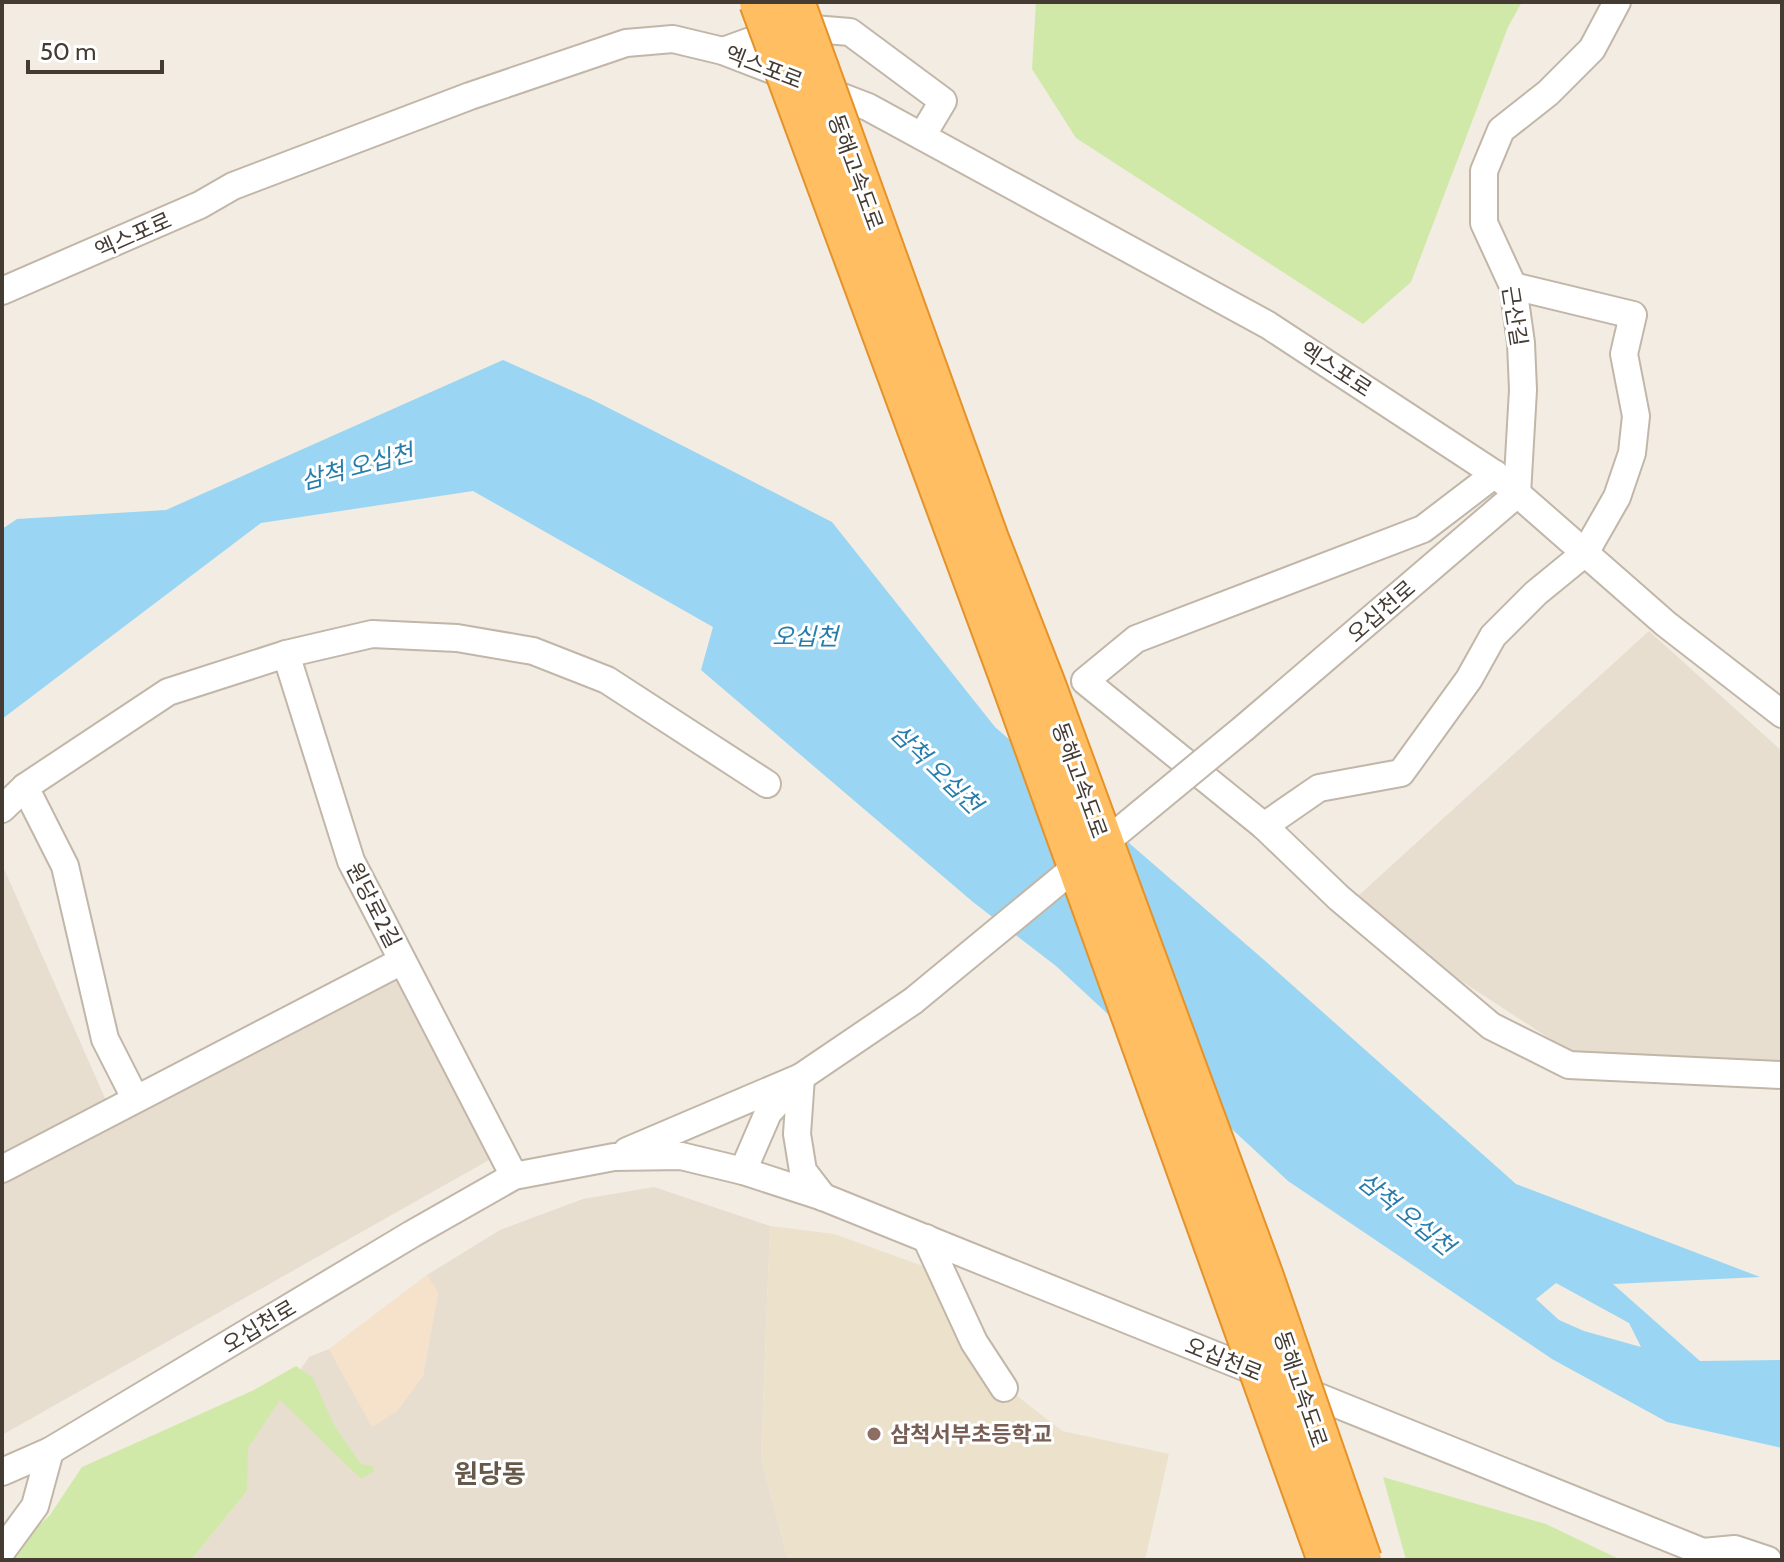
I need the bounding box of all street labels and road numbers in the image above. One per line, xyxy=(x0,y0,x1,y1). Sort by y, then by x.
street label: 엑스포로 xyxy=(721,40,806,95)
street label: 동해고속도로 xyxy=(822,110,889,234)
street label: 엑스포로 xyxy=(91,207,176,264)
street label: 근산길 xyxy=(1496,284,1533,348)
street label: 엑스포로 xyxy=(1294,336,1377,403)
street label: 오십천로 xyxy=(1342,575,1421,648)
street label: 동해고속도로 xyxy=(1046,718,1113,842)
street label: 원당로2길 xyxy=(341,858,407,953)
street label: 오십천로 xyxy=(218,1294,301,1359)
street label: 동해고속도로 xyxy=(1268,1327,1333,1451)
street label: 오십천로 xyxy=(1181,1332,1266,1387)

